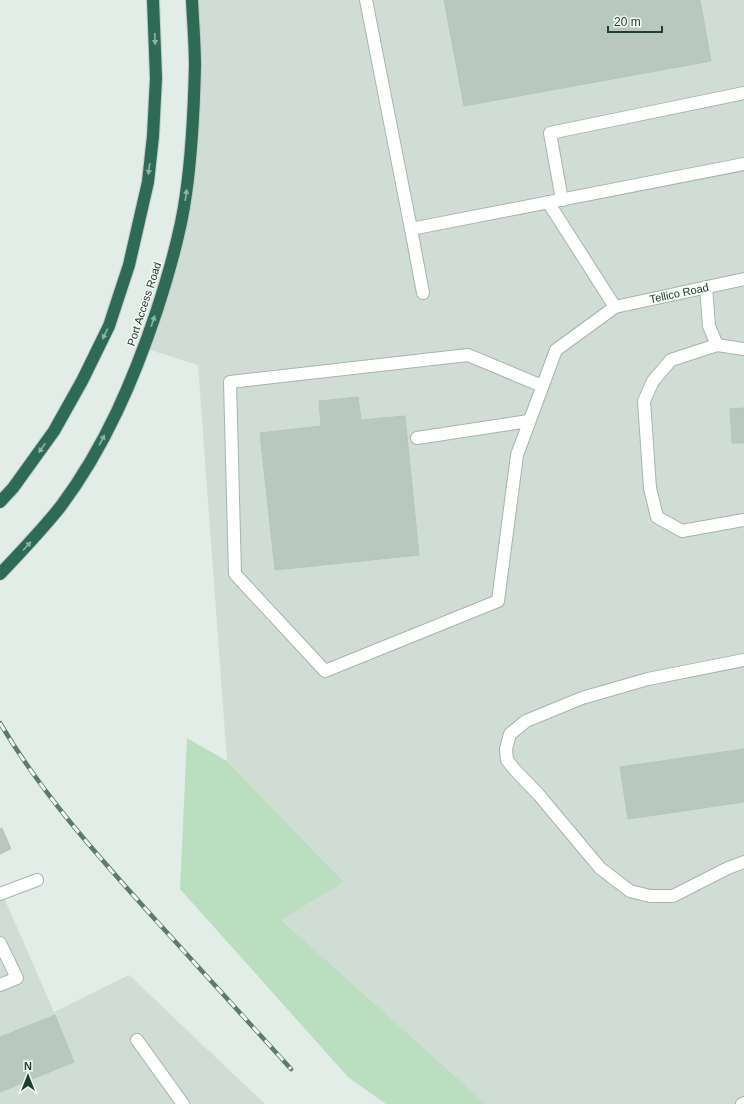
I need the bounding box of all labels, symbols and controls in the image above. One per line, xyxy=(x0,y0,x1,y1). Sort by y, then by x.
scale bar xyxy=(608,8,662,34)
text: 20 m xyxy=(614,15,641,29)
one-way arrow xyxy=(152,33,158,46)
one-way arrow xyxy=(146,163,152,175)
one-way arrow xyxy=(183,189,189,201)
street label: Port Access Road xyxy=(125,261,163,347)
street label: Tellico Road xyxy=(648,281,710,305)
one-way arrow xyxy=(150,314,156,326)
one-way arrow xyxy=(102,329,108,340)
one-way arrow xyxy=(99,434,105,446)
one-way arrow xyxy=(38,443,46,453)
one-way arrow xyxy=(23,541,32,551)
north arrow xyxy=(8,1056,48,1096)
text: N xyxy=(24,1060,32,1072)

